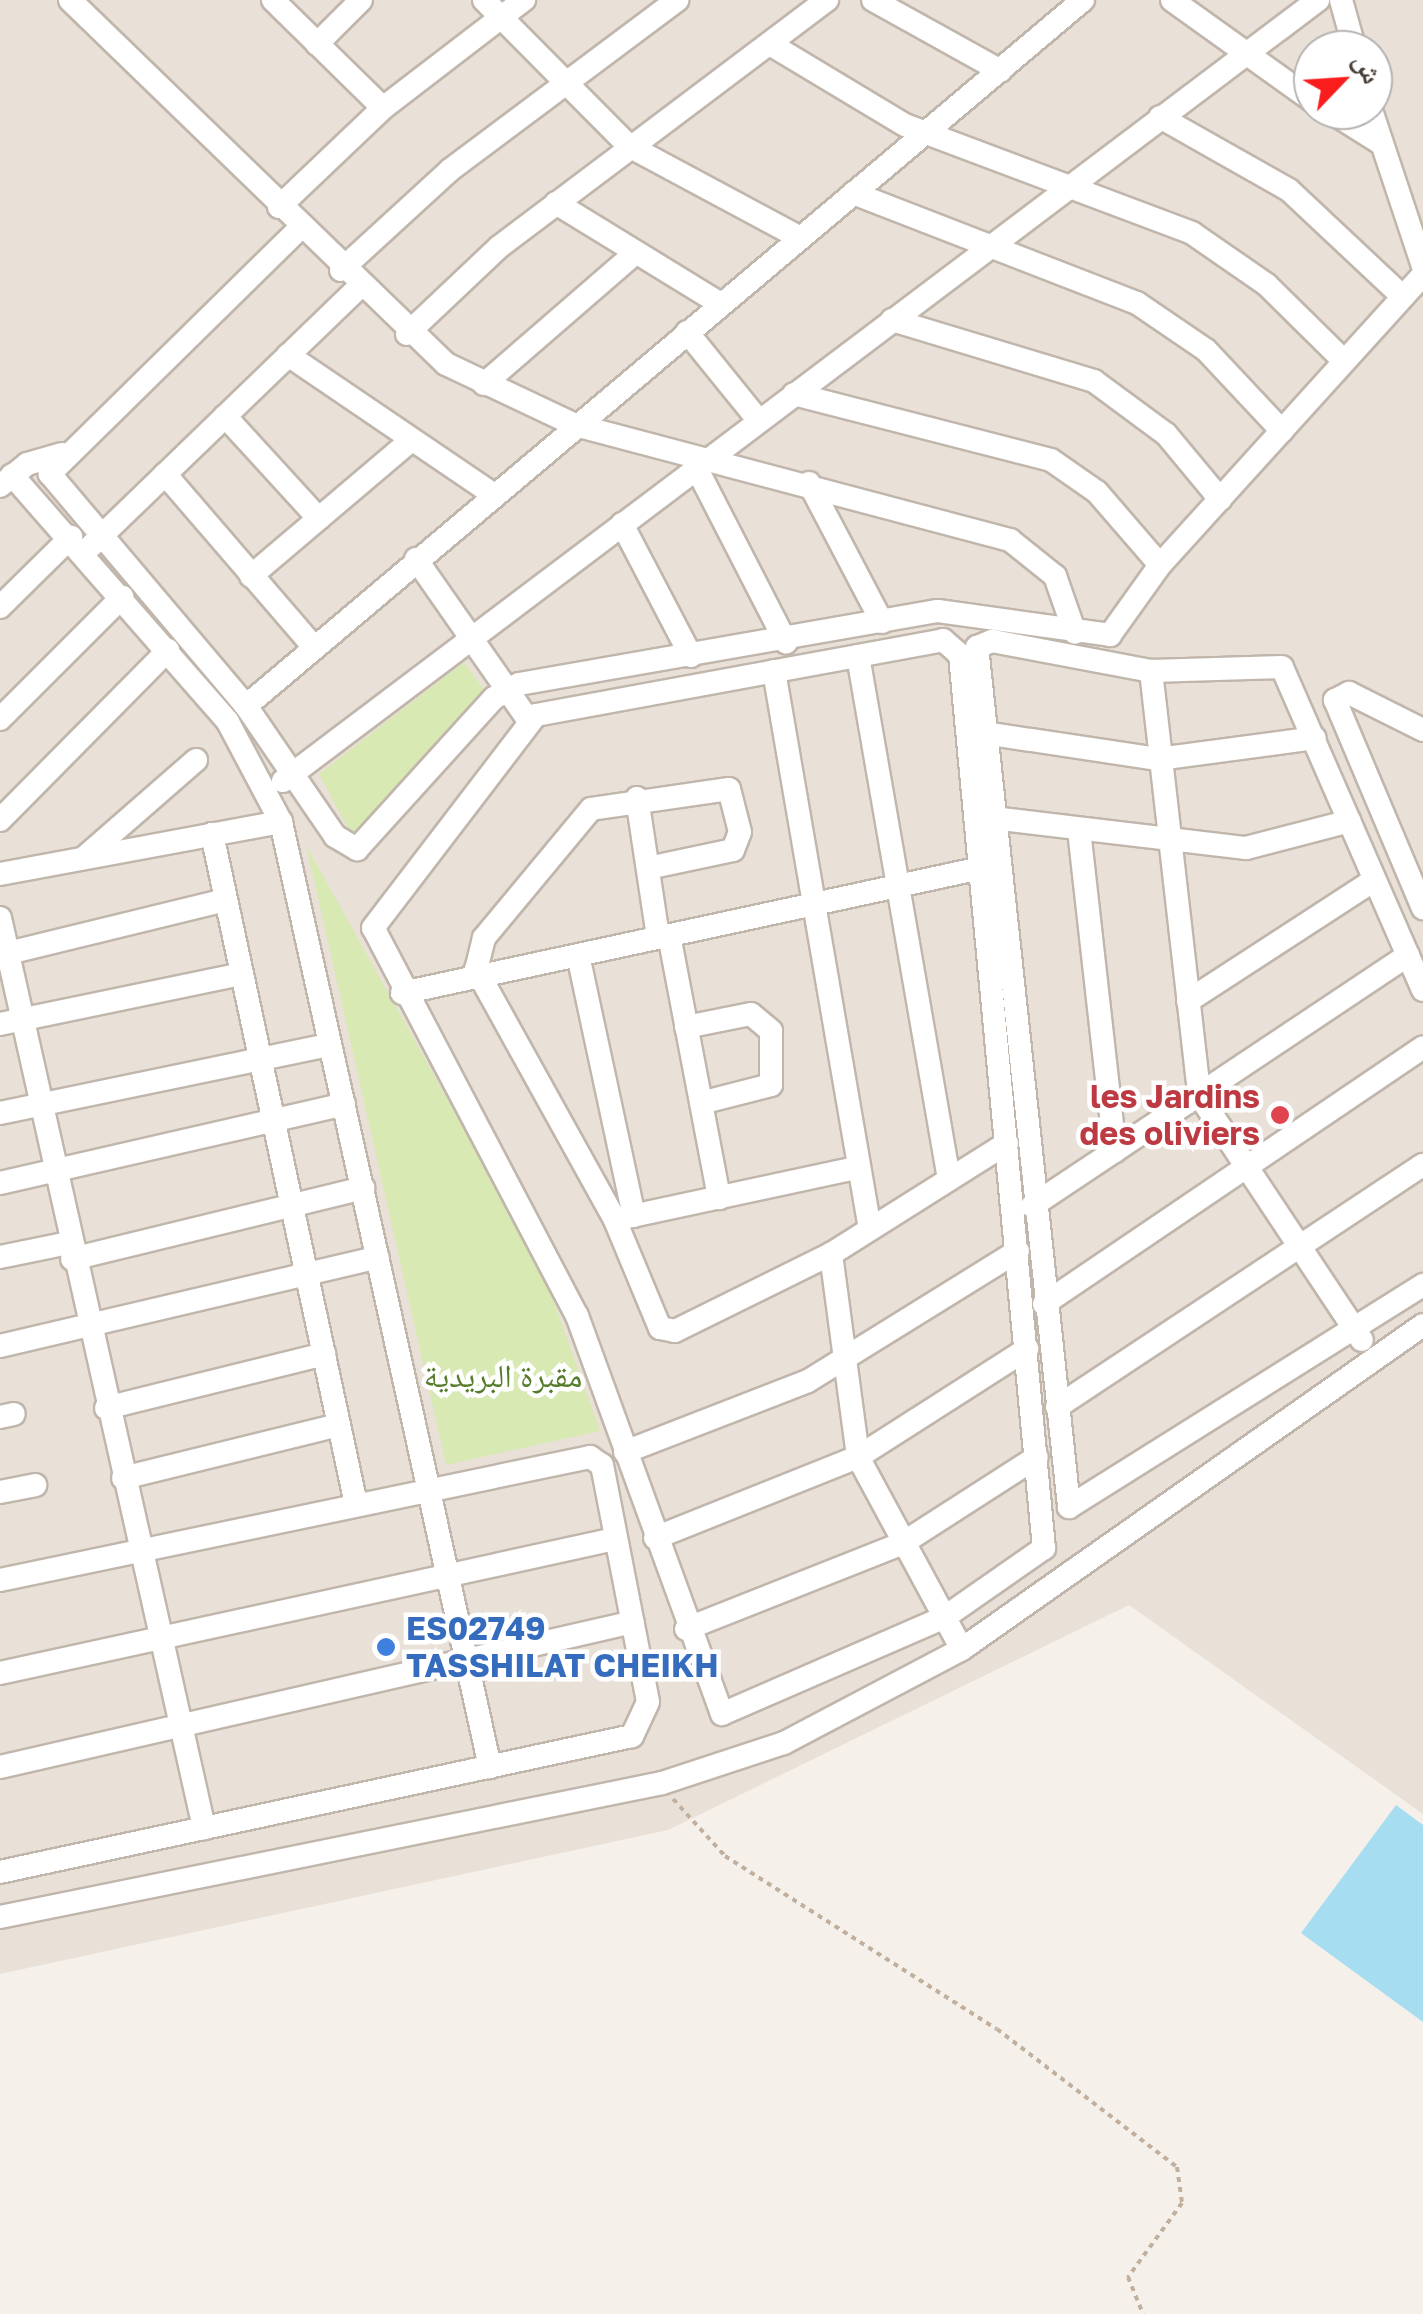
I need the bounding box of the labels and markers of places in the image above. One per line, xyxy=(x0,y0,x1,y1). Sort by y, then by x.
place label: les Jardins des oliviers xyxy=(1080,1078,1260,1153)
marker: les Jardins des oliviers xyxy=(1269,1104,1291,1126)
place label: ES02749 TASSHILAT CHEIKH xyxy=(406,1610,719,1685)
marker: ES02749 TASSHILAT CHEIKH xyxy=(375,1636,397,1658)

